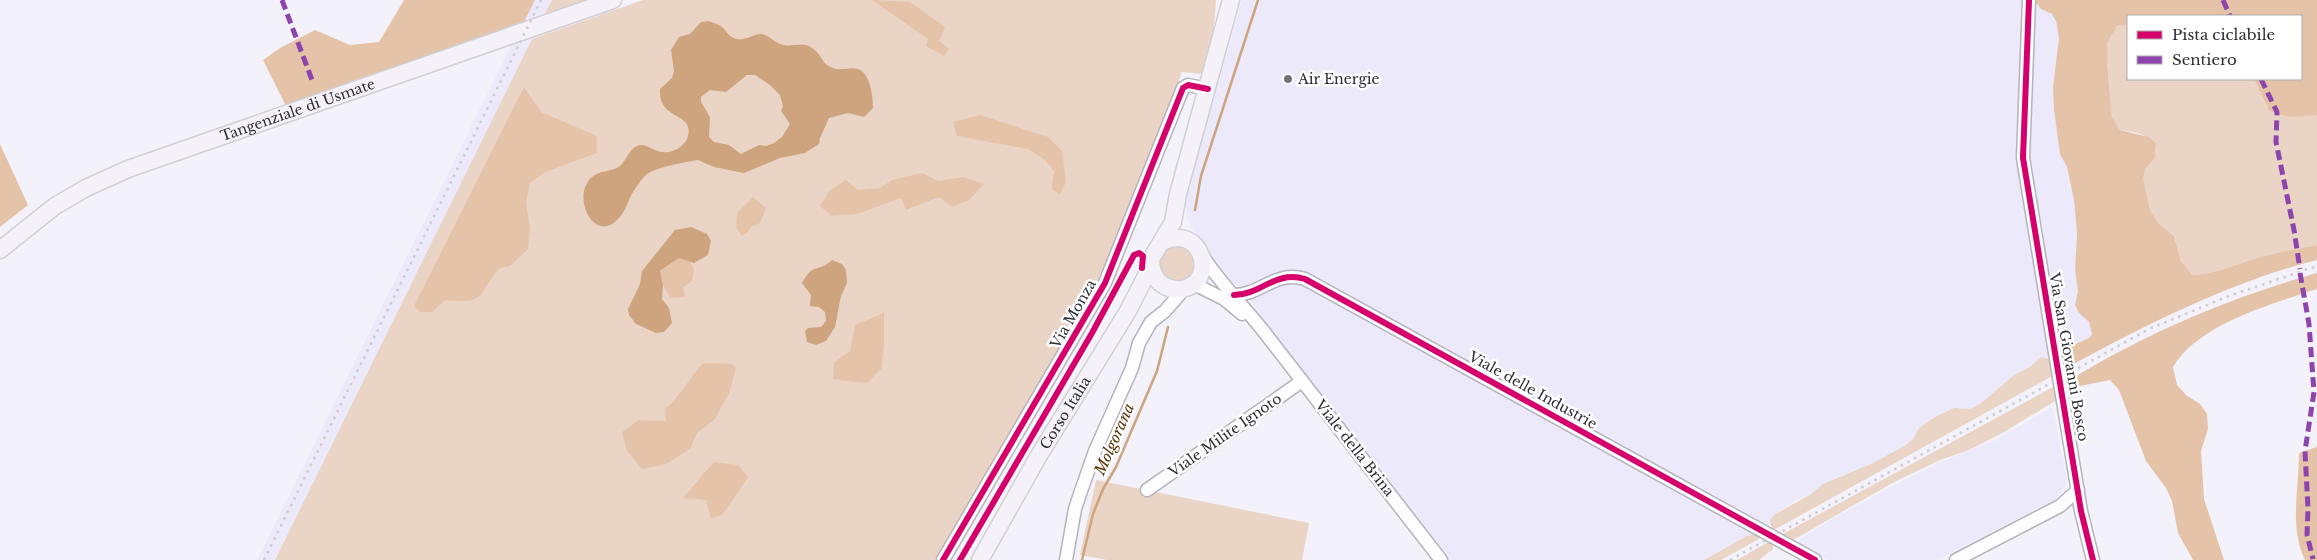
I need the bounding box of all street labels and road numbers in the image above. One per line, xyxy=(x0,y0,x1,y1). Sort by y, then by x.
street label: Tangenziale di Usmate xyxy=(218,75,377,145)
street label: Via San Giovanni Bosco xyxy=(2045,270,2093,443)
street label: Via Monza xyxy=(1046,276,1100,352)
street label: Viale delle Industrie xyxy=(1465,347,1600,433)
street label: Corso Italia xyxy=(1036,373,1095,453)
street label: Viale Milite Ignoto xyxy=(1164,389,1285,481)
street label: Viale della Brina xyxy=(1311,395,1398,500)

